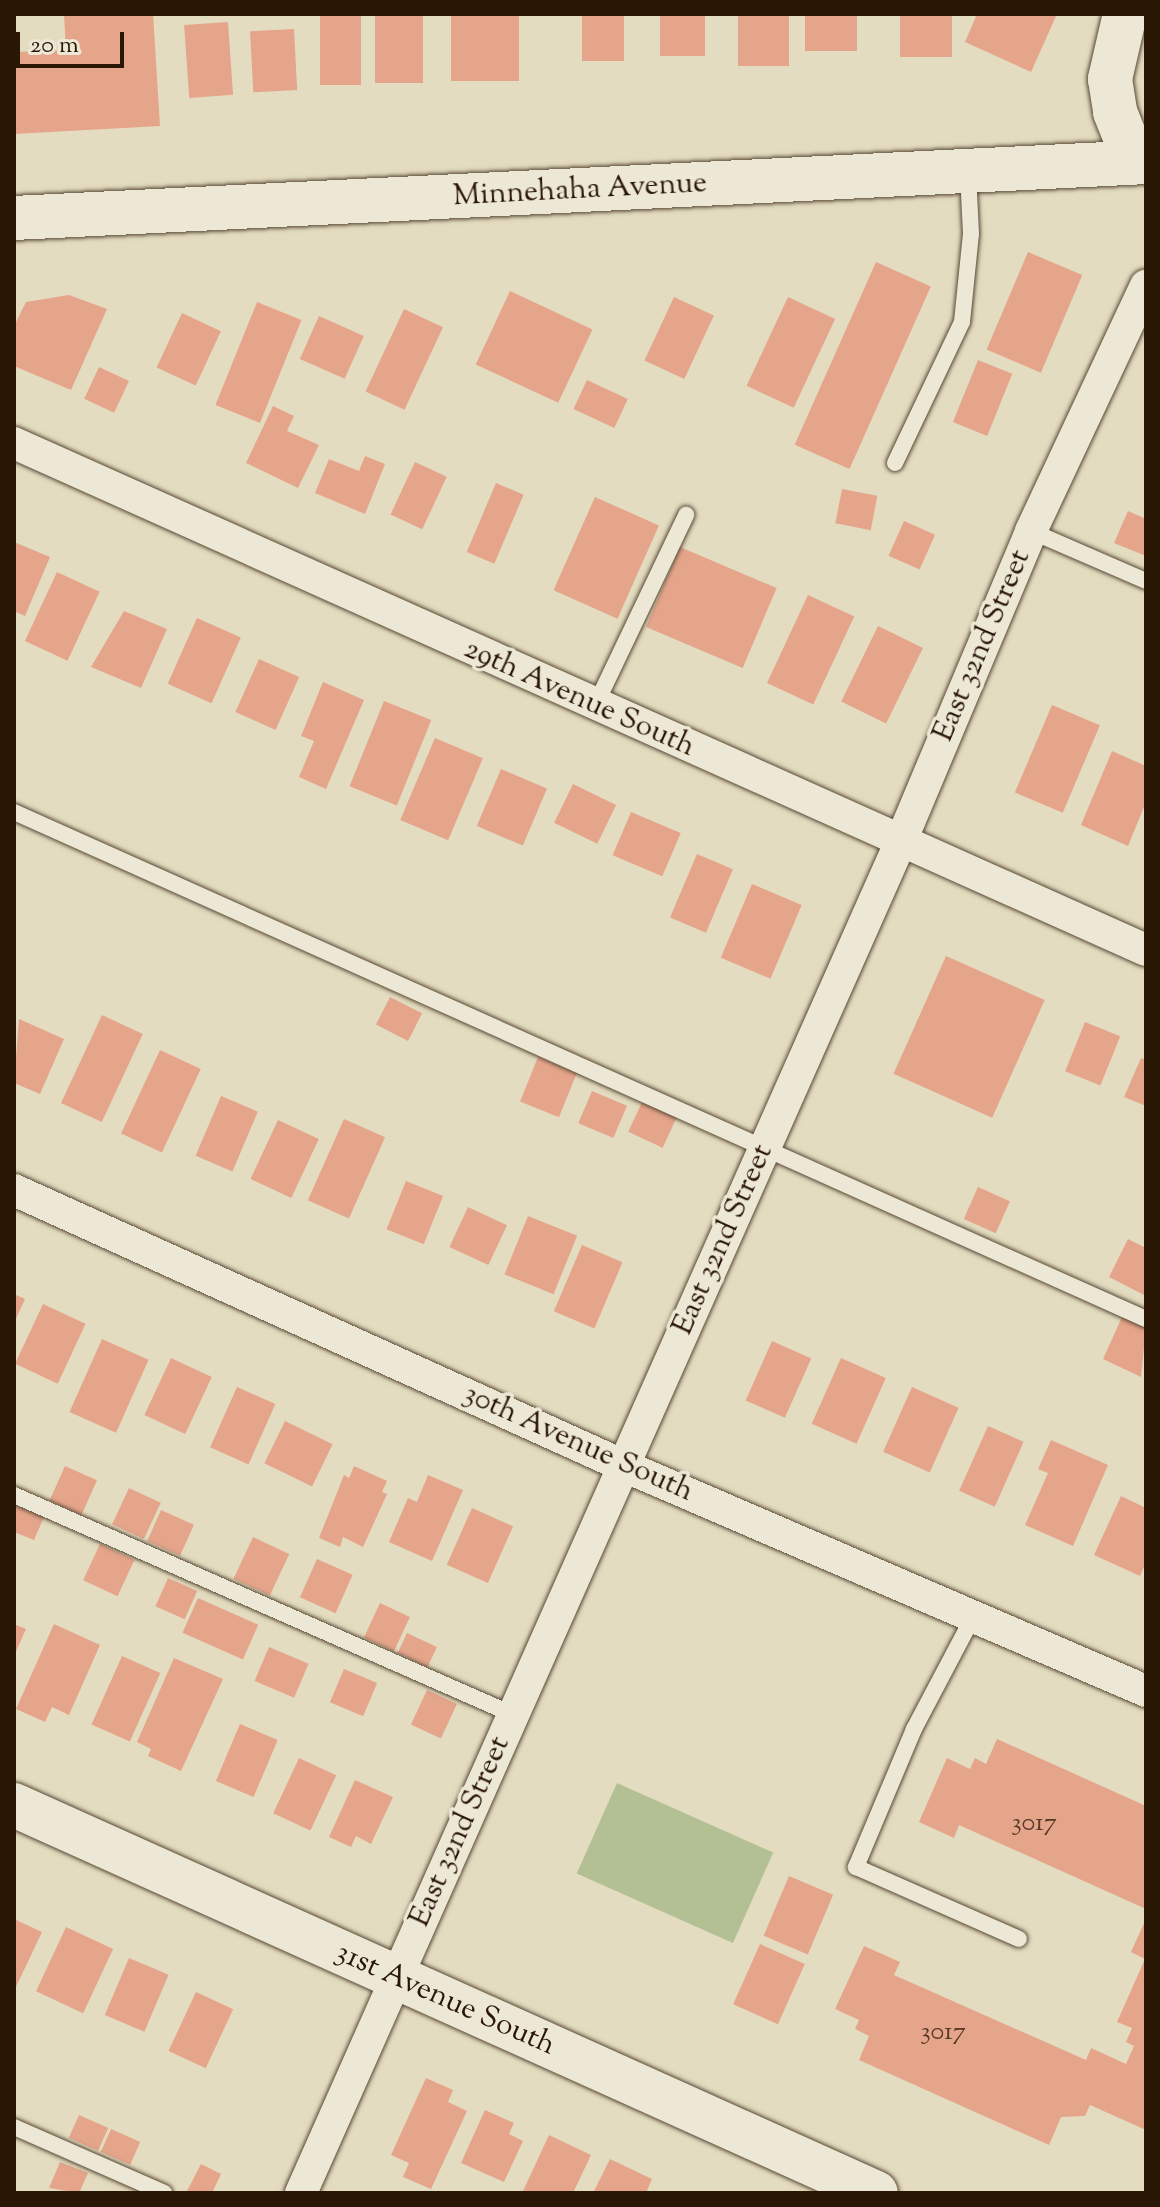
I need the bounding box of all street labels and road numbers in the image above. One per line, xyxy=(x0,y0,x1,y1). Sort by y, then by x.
street label: Minnehaha Avenue xyxy=(452,166,708,216)
street label: East 32nd Street xyxy=(926,545,1040,747)
street label: 29th Avenue South xyxy=(458,632,700,766)
street label: East 32nd Street xyxy=(666,1139,782,1341)
street label: 30th Avenue South xyxy=(457,1377,699,1511)
street label: East 32nd Street xyxy=(403,1731,519,1933)
street label: 31st Avenue South xyxy=(330,1935,560,2065)

